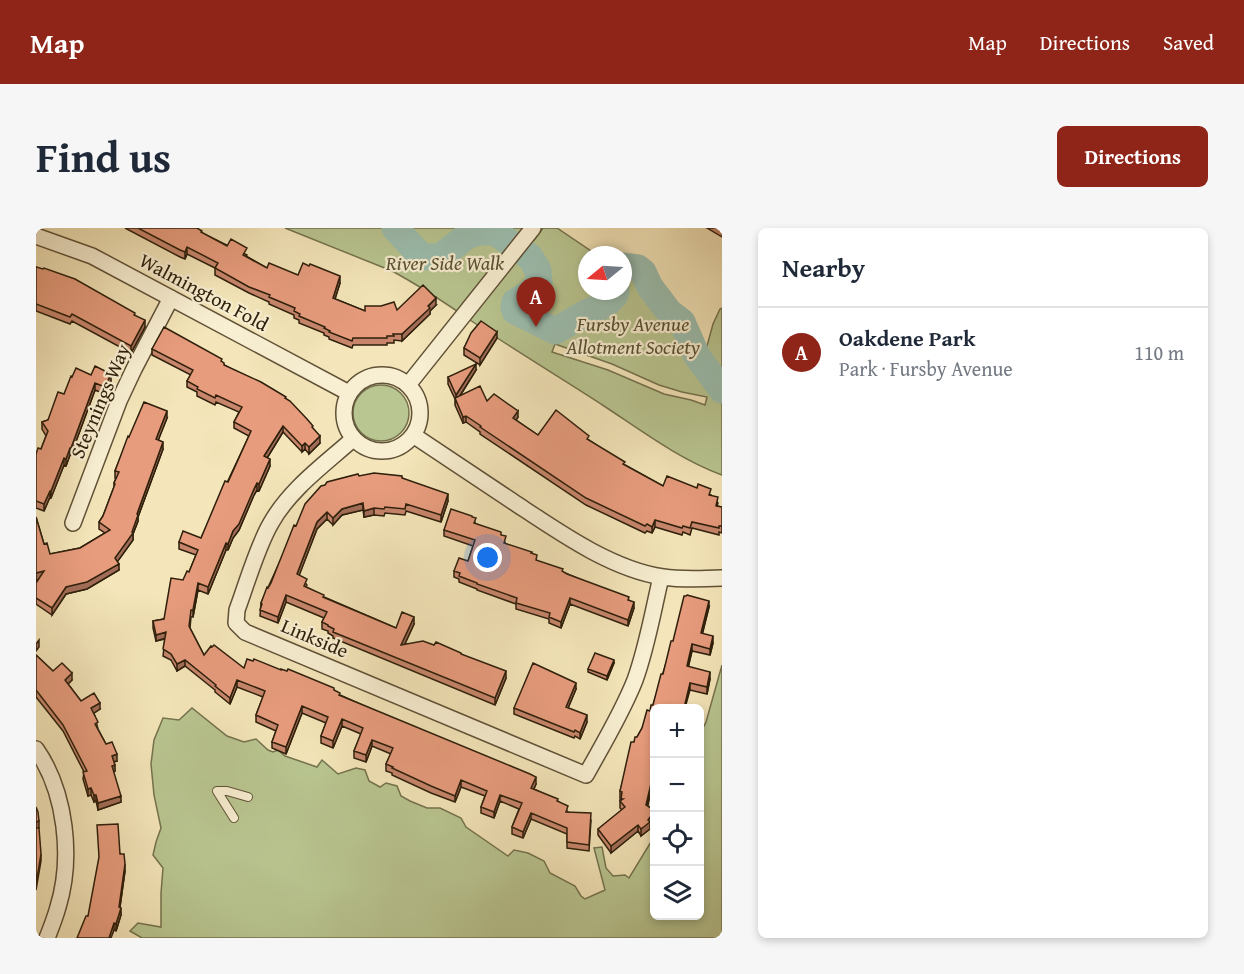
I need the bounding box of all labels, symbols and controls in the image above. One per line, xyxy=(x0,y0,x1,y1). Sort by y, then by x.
text: Map xyxy=(30,22,84,63)
text: Map xyxy=(968,27,1007,58)
text: Directions xyxy=(1040,27,1130,58)
text: Saved xyxy=(1163,27,1214,58)
text: Find us xyxy=(36,126,171,187)
button: Directions xyxy=(1057,126,1208,187)
street label: Walmington Fold xyxy=(134,245,274,338)
north arrow xyxy=(578,246,632,300)
park label: River Side Walk xyxy=(385,248,505,277)
text: Nearby xyxy=(782,248,865,287)
pin: A xyxy=(516,278,556,327)
park label: Fursby Avenue Allotment Society xyxy=(565,309,700,361)
text: Oakdene Park xyxy=(839,322,975,354)
text: A xyxy=(795,338,808,367)
text: 110 m xyxy=(1134,338,1184,367)
street label: Steynings Way xyxy=(62,339,137,463)
text: Park · Fursby Avenue xyxy=(839,354,1013,383)
your location xyxy=(473,543,502,572)
street label: Linkside xyxy=(277,610,353,665)
map controls xyxy=(650,704,704,920)
button: + xyxy=(650,704,704,758)
button: − xyxy=(650,758,704,812)
button: locate xyxy=(650,812,704,866)
button: layers xyxy=(650,866,704,920)

